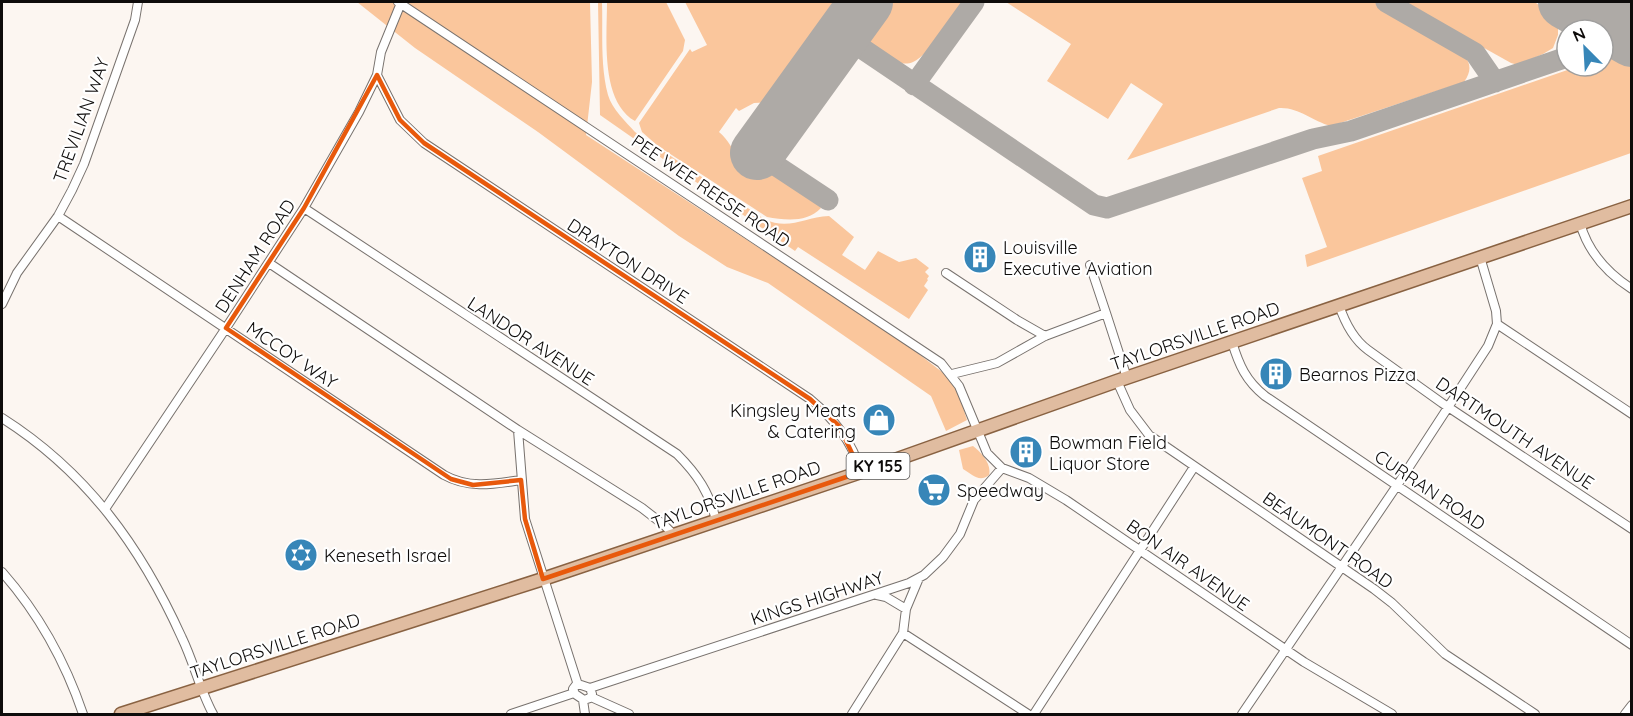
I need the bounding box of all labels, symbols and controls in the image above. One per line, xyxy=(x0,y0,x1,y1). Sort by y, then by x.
north arrow xyxy=(1555,18,1615,78)
text: N xyxy=(1569,23,1588,46)
street label: TREVILIAN WAY xyxy=(48,54,114,186)
street label: PEE WEE REESE ROAD xyxy=(627,129,795,253)
street label: DENHAM ROAD xyxy=(210,195,300,317)
street label: DRAYTON DRIVE xyxy=(563,213,693,309)
place label: Louisville Executive Aviation xyxy=(1003,236,1153,280)
building icon: Louisville Executive Aviation xyxy=(962,239,998,275)
street label: LANDOR AVENUE xyxy=(463,291,599,391)
street label: TAYLORSVILLE ROAD xyxy=(1107,296,1283,376)
street label: MCCOY WAY xyxy=(242,316,342,394)
building icon: Bearnos Pizza xyxy=(1258,356,1294,392)
place label: Bearnos Pizza xyxy=(1299,363,1416,386)
street label: DARTMOUTH AVENUE xyxy=(1432,372,1598,494)
place label: Kingsley Meats & Catering xyxy=(730,399,856,443)
shop icon: Kingsley Meats & Catering xyxy=(861,402,897,438)
place label: Bowman Field Liquor Store xyxy=(1049,431,1167,475)
building icon: Bowman Field Liquor Store xyxy=(1008,434,1044,470)
street label: CURRAN ROAD xyxy=(1370,445,1490,536)
road number: KY 155 xyxy=(846,453,910,479)
street label: TAYLORSVILLE ROAD xyxy=(648,455,824,535)
supermarket icon: Speedway xyxy=(916,472,952,508)
place label: Speedway xyxy=(957,479,1044,502)
street label: BEAUMONT ROAD xyxy=(1258,486,1398,594)
street label: BON AIR AVENUE xyxy=(1122,514,1254,616)
synagogue icon: Keneseth Israel xyxy=(283,537,319,573)
place label: Keneseth Israel xyxy=(324,544,451,567)
street label: KINGS HIGHWAY xyxy=(748,566,886,630)
street label: TAYLORSVILLE ROAD xyxy=(187,608,363,684)

